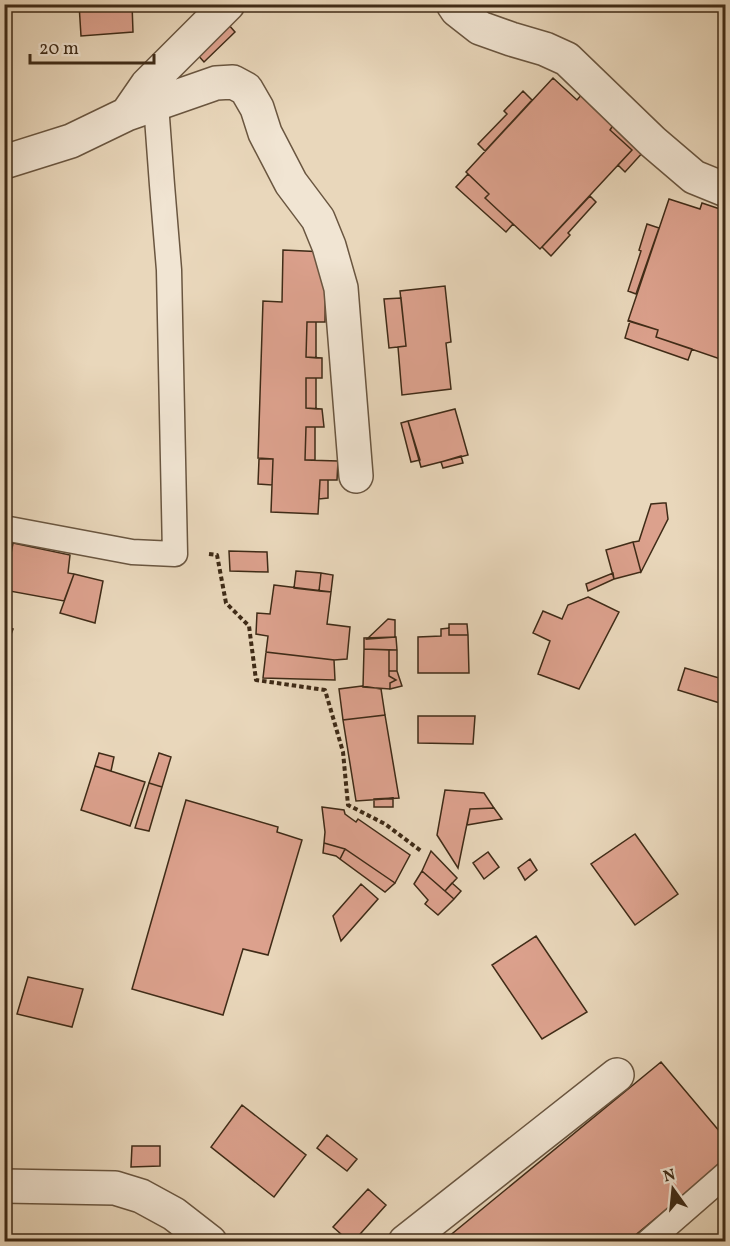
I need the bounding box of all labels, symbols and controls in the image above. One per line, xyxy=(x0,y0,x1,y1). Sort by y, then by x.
scale bar xyxy=(30,27,154,65)
text: 20 m xyxy=(39,37,79,62)
north arrow xyxy=(643,1159,703,1219)
text: N xyxy=(661,1164,678,1189)

